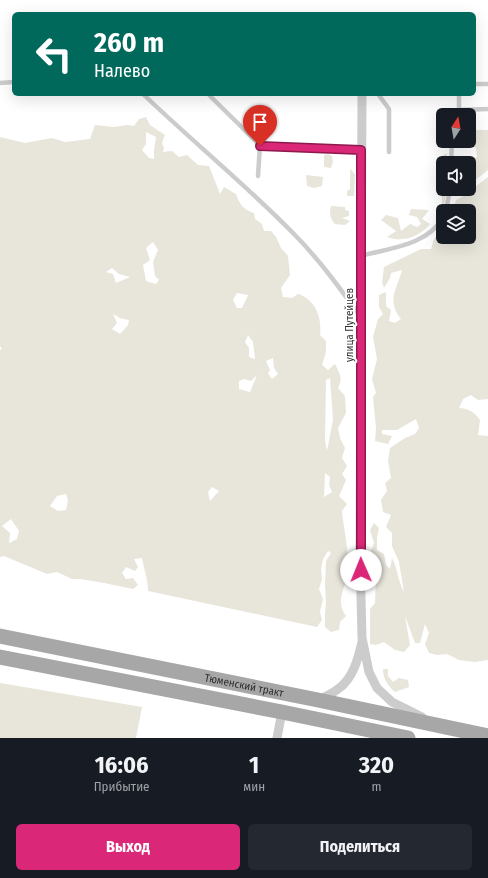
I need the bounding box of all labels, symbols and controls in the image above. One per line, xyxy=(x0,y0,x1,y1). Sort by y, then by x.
text: 260 m xyxy=(94,26,164,59)
icon: left xyxy=(28,28,80,80)
text: Налево xyxy=(94,60,150,82)
pin xyxy=(243,105,277,146)
north arrow xyxy=(436,108,476,148)
map controls xyxy=(436,108,476,244)
icon: arrive xyxy=(249,111,271,133)
button: sound xyxy=(436,156,476,196)
button: layers xyxy=(436,204,476,244)
street label: улица Путейцев xyxy=(343,288,356,362)
position arrow xyxy=(340,549,382,591)
street label: Тюменский тракт xyxy=(203,671,285,700)
text: 16:06 xyxy=(95,751,149,779)
text: 1 xyxy=(249,751,259,779)
text: 320 xyxy=(359,751,394,779)
text: Прибытие xyxy=(94,779,150,794)
text: мин xyxy=(243,779,265,794)
text: m xyxy=(372,779,382,794)
button: Выход xyxy=(16,824,240,870)
button: Поделиться xyxy=(248,824,472,870)

